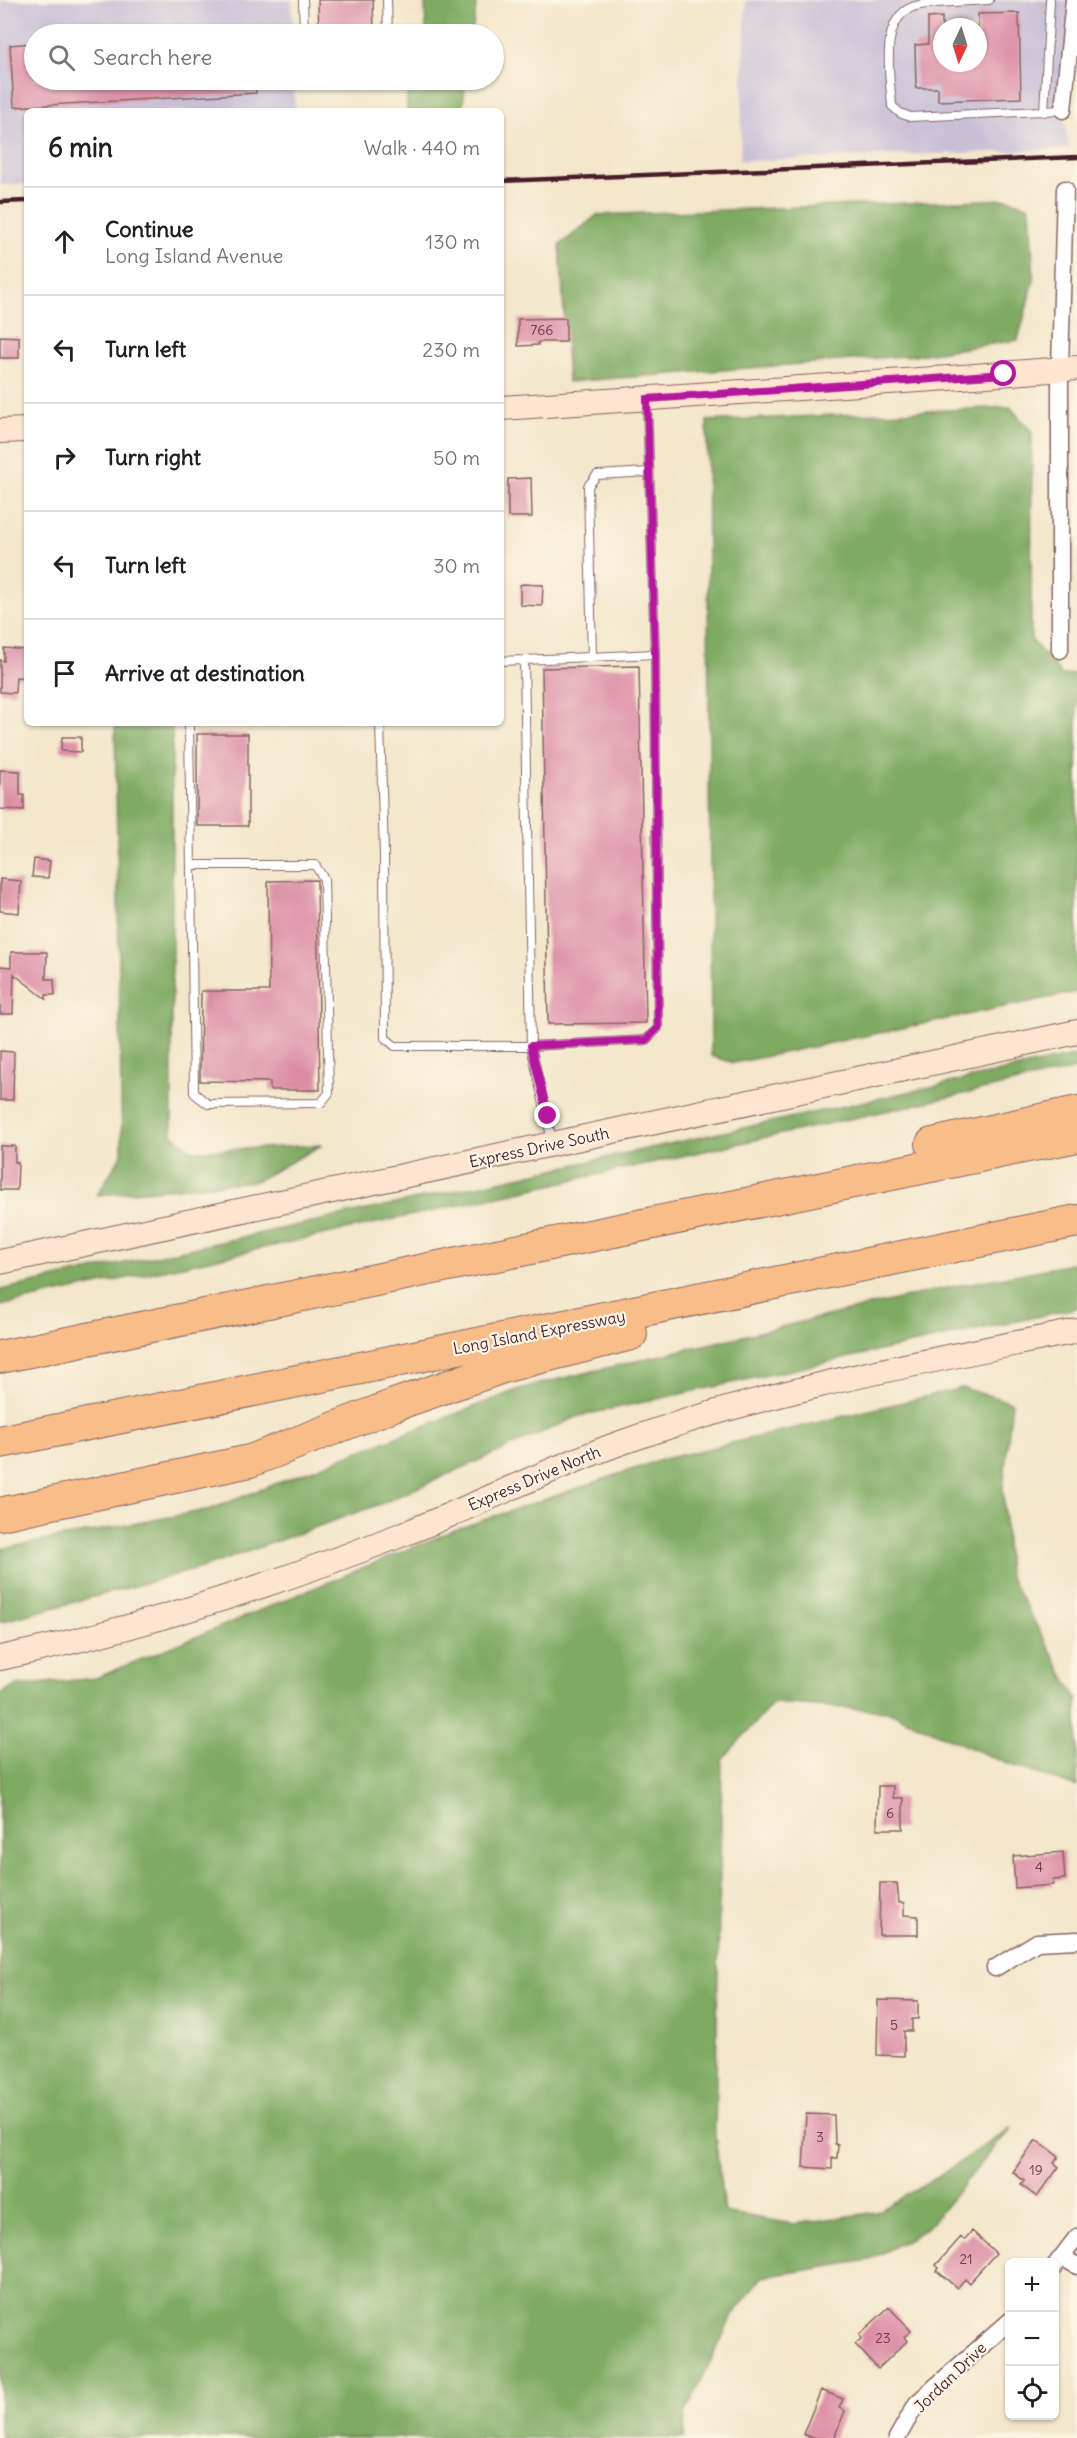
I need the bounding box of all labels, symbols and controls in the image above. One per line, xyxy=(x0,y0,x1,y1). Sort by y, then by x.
north arrow xyxy=(933,18,987,72)
search box xyxy=(24,24,504,90)
icon: search xyxy=(45,41,78,74)
text: Search here xyxy=(93,43,212,71)
text: 6 min xyxy=(48,131,113,164)
text: Walk · 440 m xyxy=(364,135,480,160)
text: Continue xyxy=(105,215,194,243)
icon: ahead xyxy=(48,225,81,258)
text: 130 m xyxy=(425,229,480,254)
text: Long Island Avenue xyxy=(105,243,283,268)
house number: 766 xyxy=(531,321,553,339)
icon: left xyxy=(48,333,81,366)
text: Turn left xyxy=(105,335,186,363)
text: 230 m xyxy=(422,337,480,362)
route start xyxy=(990,360,1016,386)
icon: right xyxy=(48,441,81,474)
text: Turn right xyxy=(105,443,201,471)
text: 50 m xyxy=(433,445,480,470)
icon: left xyxy=(48,549,81,582)
text: Turn left xyxy=(105,551,186,579)
text: 30 m xyxy=(433,553,480,578)
icon: arrive xyxy=(48,657,81,690)
text: Arrive at destination xyxy=(105,659,305,687)
route end xyxy=(534,1102,560,1128)
street label: Express Drive South xyxy=(467,1122,611,1172)
street label: Long Island Expressway xyxy=(451,1305,627,1359)
street label: Express Drive North xyxy=(465,1441,603,1515)
house number: 6 xyxy=(886,1804,894,1822)
house number: 4 xyxy=(1035,1858,1043,1876)
house number: 5 xyxy=(890,2016,898,2034)
house number: 3 xyxy=(816,2128,824,2146)
house number: 19 xyxy=(1029,2161,1043,2179)
house number: 21 xyxy=(959,2250,973,2268)
map controls xyxy=(1005,2258,1059,2420)
button: + xyxy=(1005,2258,1059,2312)
button: − xyxy=(1005,2312,1059,2366)
house number: 23 xyxy=(875,2329,891,2347)
street label: Jordan Drive xyxy=(910,2338,990,2416)
button: locate xyxy=(1005,2366,1059,2420)

